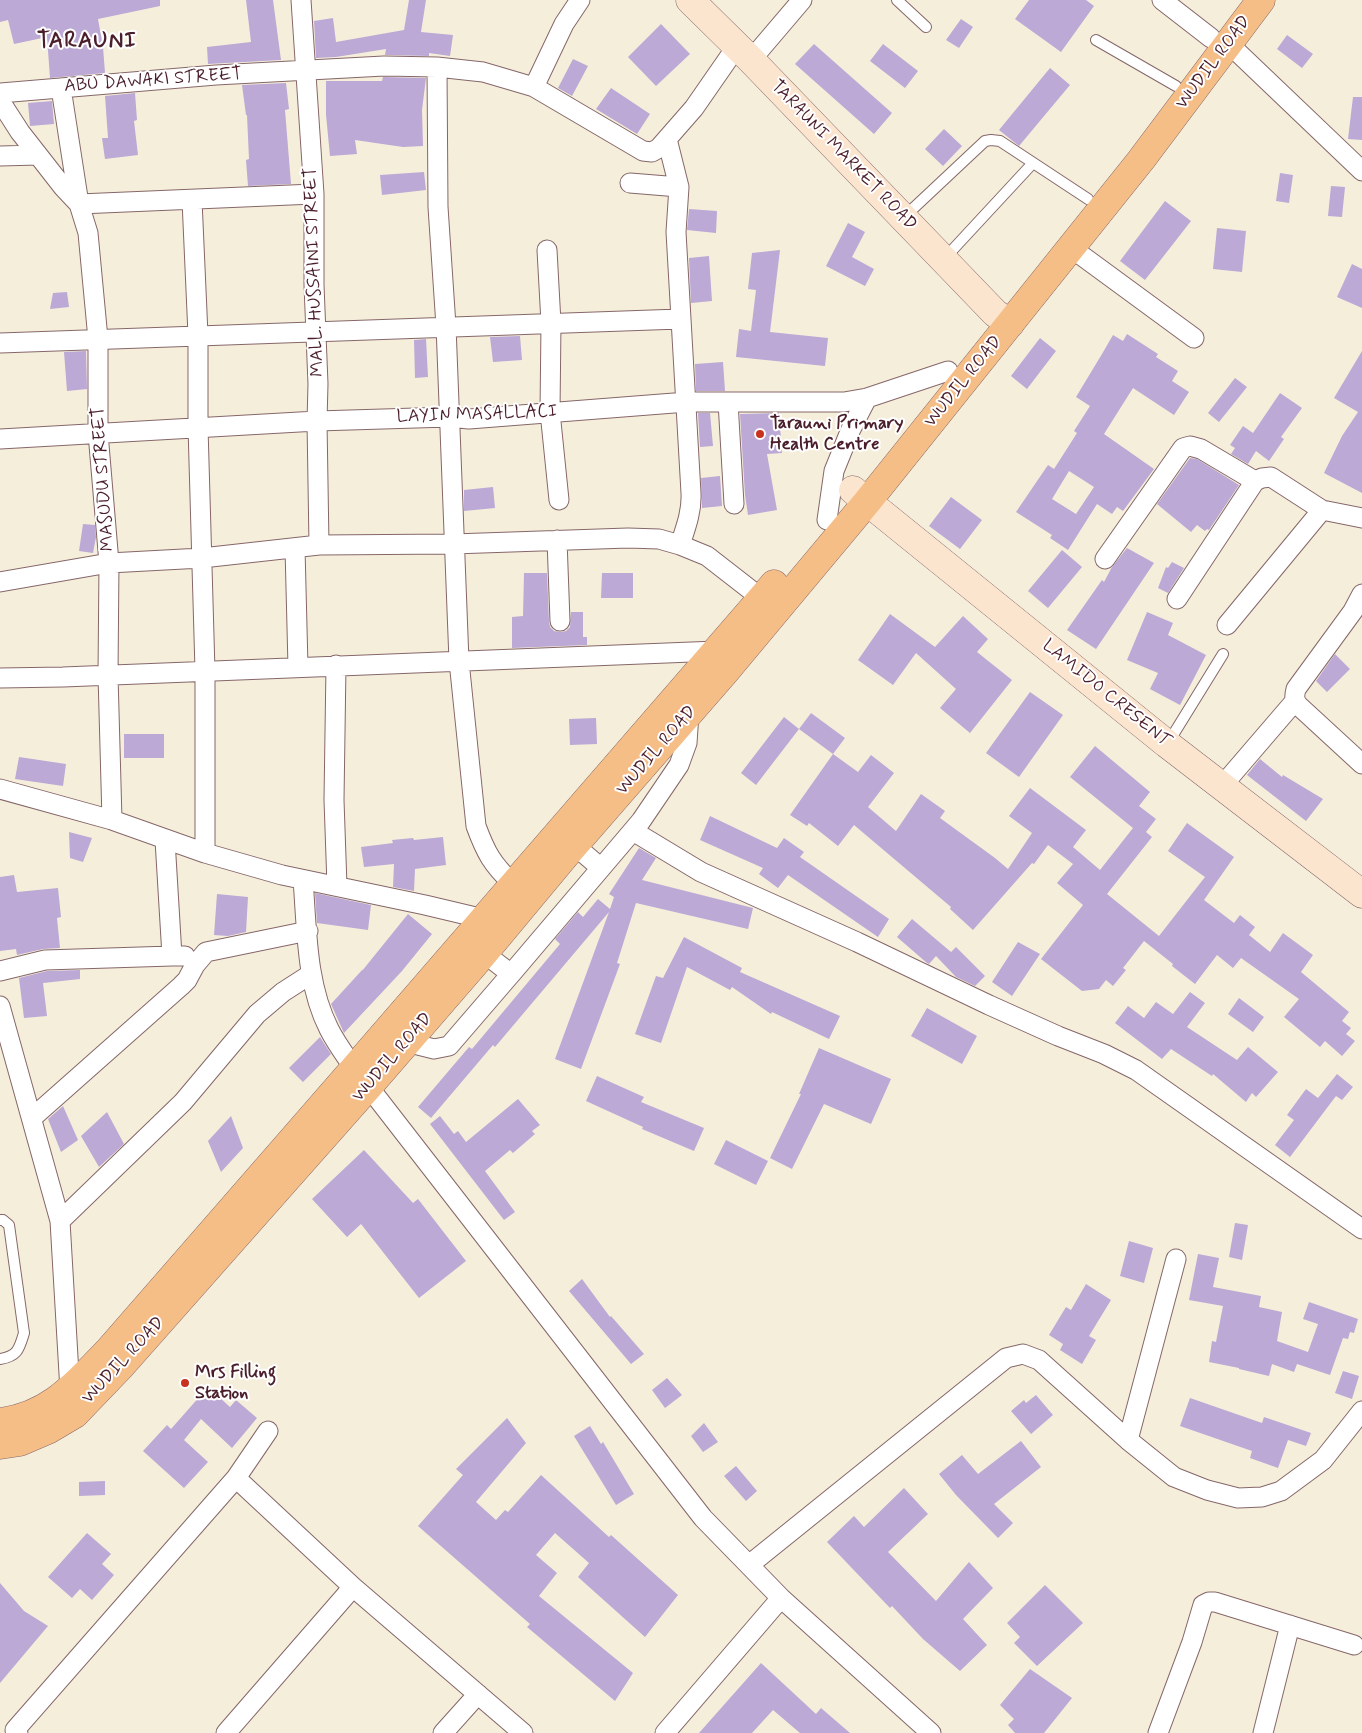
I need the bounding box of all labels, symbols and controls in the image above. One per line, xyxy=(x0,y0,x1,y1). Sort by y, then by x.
street label: WUDIL ROAD xyxy=(1172,12,1256,114)
district label: TARAUNI xyxy=(37,29,137,55)
street label: ABU DAWAKI STREET xyxy=(63,64,243,98)
street label: TARAUNI MARKET ROAD xyxy=(765,76,921,236)
street label: MALL. HUSSAINI STREET xyxy=(301,167,329,377)
street label: WUDIL ROAD xyxy=(921,332,1007,432)
street label: LAYIN MASALLACI xyxy=(396,401,558,429)
street label: MASUDU STREET xyxy=(88,406,120,552)
place label: Tarauni Primary Health Centre xyxy=(770,413,904,456)
marker: Tarauni Primary Health Centre xyxy=(754,428,766,440)
street label: LAMIDO CRESENT xyxy=(1037,635,1175,753)
street label: WUDIL ROAD xyxy=(612,702,702,800)
street label: WUDIL ROAD xyxy=(348,1009,438,1107)
street label: WUDIL ROAD xyxy=(78,1313,170,1409)
place label: Mrs Filling Station xyxy=(195,1362,276,1405)
marker: Mrs Filling Station xyxy=(179,1377,191,1389)

